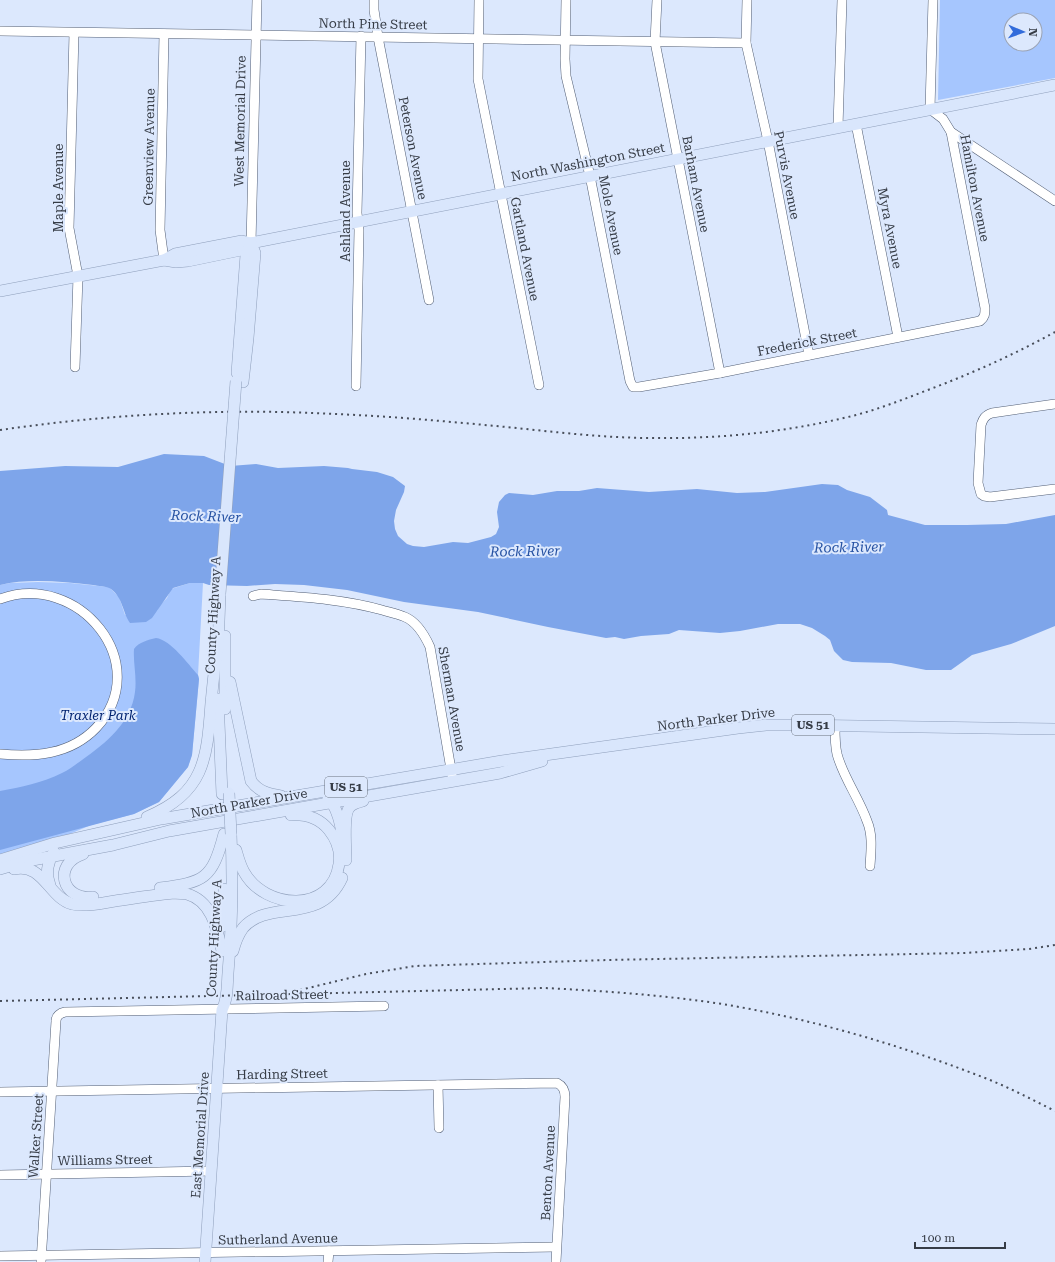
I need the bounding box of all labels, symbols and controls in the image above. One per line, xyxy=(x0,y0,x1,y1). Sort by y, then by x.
north arrow xyxy=(1003,12,1043,52)
street label: North Pine Street xyxy=(318,16,428,32)
text: N xyxy=(1026,28,1039,37)
street label: West Memorial Drive xyxy=(231,55,249,187)
street label: Greenview Avenue xyxy=(140,88,158,206)
street label: Peterson Avenue xyxy=(396,95,430,201)
street label: Purvis Avenue xyxy=(771,129,803,221)
street label: Hamilton Avenue xyxy=(957,133,993,243)
street label: Barham Avenue xyxy=(679,134,713,234)
street label: North Washington Street xyxy=(510,140,666,184)
street label: Maple Avenue xyxy=(51,144,66,232)
street label: Ashland Avenue xyxy=(338,160,353,262)
street label: Mole Avenue xyxy=(596,174,626,256)
street label: Myra Avenue xyxy=(875,186,905,270)
street label: Gartland Avenue xyxy=(508,196,542,302)
street label: Frederick Street xyxy=(756,325,858,359)
water label: Rock River xyxy=(170,507,241,525)
water label: Rock River xyxy=(813,538,884,556)
water label: Rock River xyxy=(489,542,560,560)
street label: County Highway A xyxy=(202,556,224,674)
street label: Sherman Avenue xyxy=(435,645,469,753)
street label: North Parker Drive xyxy=(656,704,776,734)
park label: Traxler Park xyxy=(60,708,137,723)
road number: US 51 xyxy=(792,715,834,735)
road number: US 51 xyxy=(325,777,367,797)
street label: North Parker Drive xyxy=(189,785,309,821)
street label: County Highway A xyxy=(203,879,225,997)
street label: Railroad Street xyxy=(235,987,329,1003)
street label: Harding Street xyxy=(236,1066,328,1082)
street label: East Memorial Drive xyxy=(188,1071,212,1199)
street label: Walker Street xyxy=(26,1093,46,1179)
street label: Benton Avenue xyxy=(538,1125,558,1221)
street label: Williams Street xyxy=(57,1152,153,1168)
scale bar xyxy=(915,1224,1005,1250)
street label: Sutherland Avenue xyxy=(218,1230,338,1248)
text: 100 m xyxy=(921,1231,955,1245)

